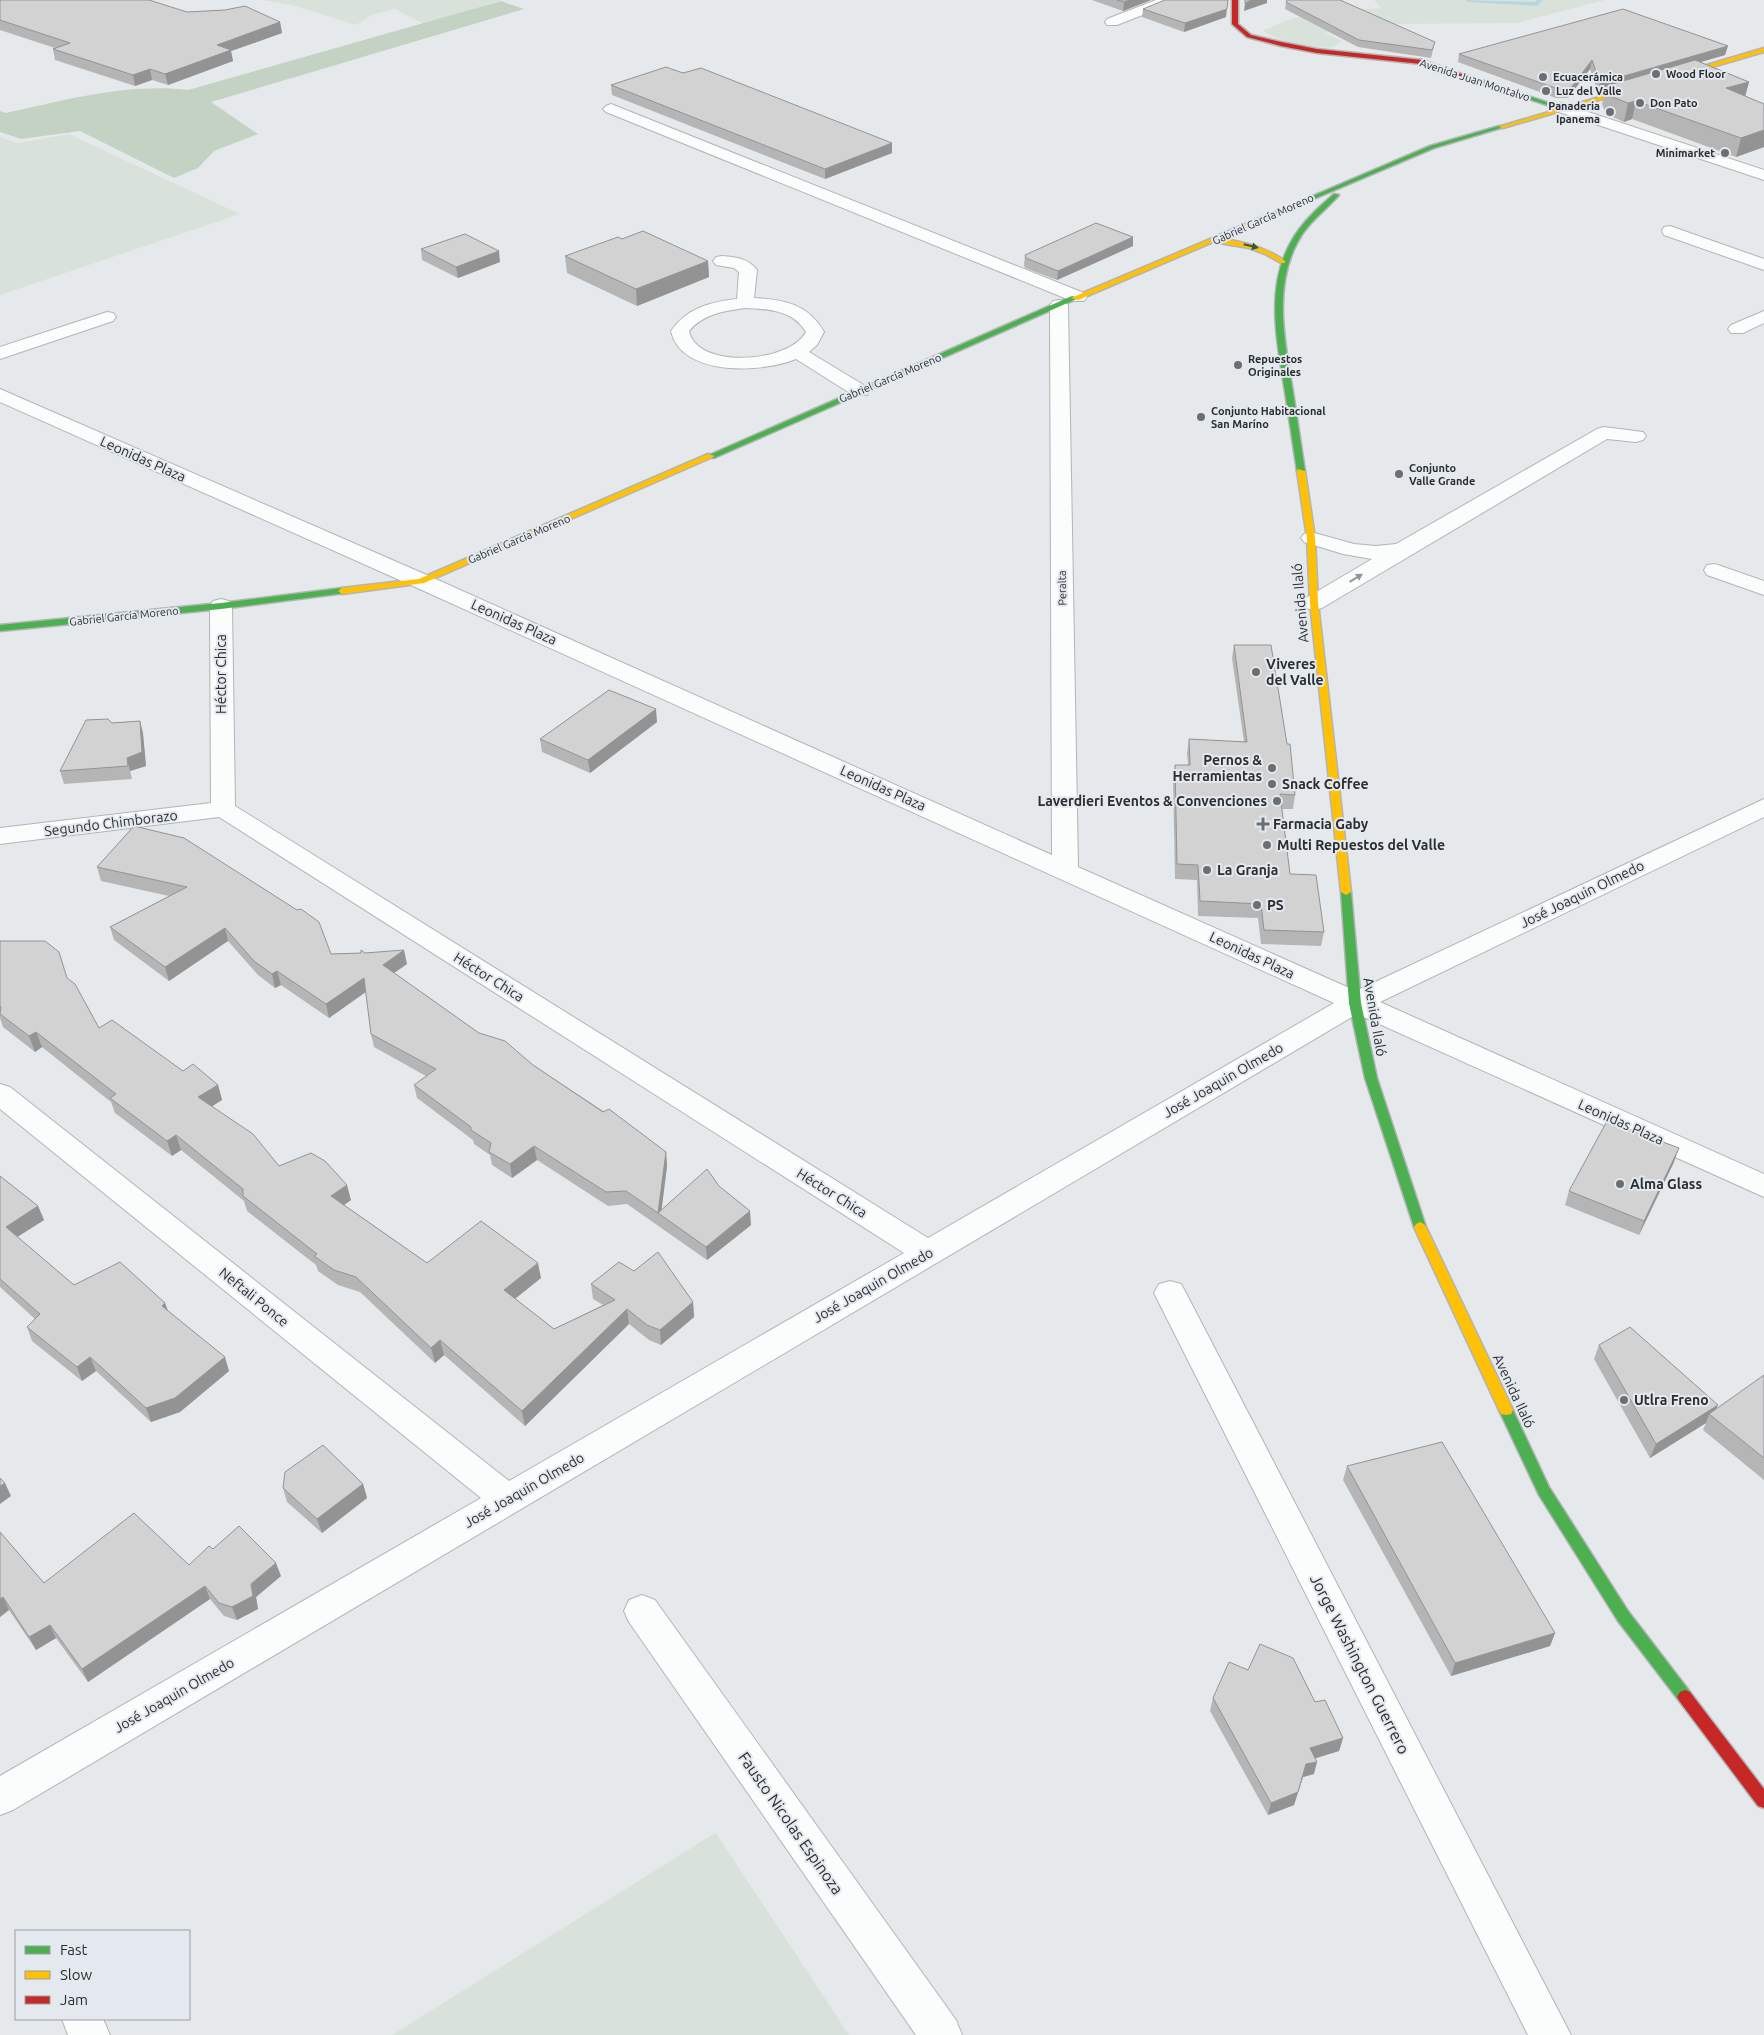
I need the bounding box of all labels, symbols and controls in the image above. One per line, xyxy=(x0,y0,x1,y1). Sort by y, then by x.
street label: Avenida Juan Montalvo xyxy=(1418,57,1532,103)
marker: Wood Floor xyxy=(1650,68,1662,80)
place label: Wood Floor xyxy=(1666,68,1726,80)
marker: Ecuacerámica xyxy=(1537,71,1549,83)
place label: Ecuacerámica xyxy=(1553,71,1623,83)
marker: Luz del Valle xyxy=(1540,85,1552,97)
place label: Luz del Valle xyxy=(1556,85,1622,97)
marker: Don Pato xyxy=(1634,97,1646,109)
place label: Don Pato xyxy=(1650,97,1698,109)
place label: Panadería Ipanema xyxy=(1548,100,1600,125)
marker: Panadería Ipanema xyxy=(1604,106,1616,118)
place label: Minimarket xyxy=(1656,147,1715,159)
marker: Minimarket xyxy=(1719,147,1731,159)
street label: Gabriel García Moreno xyxy=(1210,191,1316,247)
one-way arrow xyxy=(1243,242,1258,250)
street label: Gabriel García Moreno xyxy=(837,351,943,405)
place label: Repuestos Originales xyxy=(1248,353,1302,378)
marker: Repuestos Originales xyxy=(1232,359,1244,371)
place label: Conjunto Habitacional San Maríno xyxy=(1211,405,1326,430)
marker: Conjunto Habitacional San Maríno xyxy=(1195,411,1207,423)
street label: Leonidas Plaza xyxy=(98,433,188,485)
place label: Conjunto Valle Grande xyxy=(1409,462,1475,487)
marker: Conjunto Valle Grande xyxy=(1393,468,1405,480)
street label: Gabriel García Moreno xyxy=(466,512,572,566)
street label: Avenida Ilaló xyxy=(1289,563,1311,643)
street label: Peralta xyxy=(1056,570,1068,606)
one-way arrow xyxy=(1349,573,1362,582)
street label: Leonidas Plaza xyxy=(469,596,559,648)
street label: Gabriel García Moreno xyxy=(69,604,179,628)
street label: Héctor Chica xyxy=(213,634,229,714)
place label: Viveres del Valle xyxy=(1266,656,1323,688)
marker: Viveres del Valle xyxy=(1250,666,1262,678)
place label: Pernos & Herramientas xyxy=(1173,752,1262,784)
street label: Leonidas Plaza xyxy=(838,762,928,814)
marker: Pernos & Herramientas xyxy=(1266,762,1278,774)
place label: Snack Coffee xyxy=(1282,776,1369,792)
marker: Snack Coffee xyxy=(1266,778,1278,790)
place label: Laverdieri Eventos & Convenciones xyxy=(1037,793,1267,809)
marker: Laverdieri Eventos & Convenciones xyxy=(1271,795,1283,807)
street label: Segundo Chimborazo xyxy=(43,807,179,839)
place label: Farmacia Gaby xyxy=(1273,816,1369,832)
marker: Farmacia Gaby xyxy=(1257,818,1269,830)
place label: Multi Repuestos del Valle xyxy=(1277,837,1445,853)
marker: Multi Repuestos del Valle xyxy=(1261,839,1273,851)
street label: José Joaquin Olmedo xyxy=(1517,857,1647,931)
place label: La Granja xyxy=(1217,862,1278,878)
marker: La Granja xyxy=(1201,864,1213,876)
place label: PS xyxy=(1267,897,1284,913)
marker: PS xyxy=(1251,899,1263,911)
street label: Leonidas Plaza xyxy=(1207,928,1297,982)
street label: Héctor Chica xyxy=(451,949,527,1005)
street label: Avenida Ilaló xyxy=(1360,976,1390,1058)
street label: José Joaquin Olmedo xyxy=(1160,1039,1286,1121)
street label: Leonidas Plaza xyxy=(1576,1096,1666,1148)
street label: Héctor Chica xyxy=(794,1165,870,1221)
place label: Alma Glass xyxy=(1630,1176,1702,1192)
marker: Alma Glass xyxy=(1614,1178,1626,1190)
street label: José Joaquin Olmedo xyxy=(810,1244,936,1326)
street label: Neftali Ponce xyxy=(216,1264,292,1330)
street label: Avenida Ilaló xyxy=(1490,1351,1538,1431)
place label: Utlra Freno xyxy=(1634,1392,1709,1408)
marker: Utlra Freno xyxy=(1618,1394,1630,1406)
street label: José Joaquin Olmedo xyxy=(461,1449,587,1531)
street label: Jorge Washington Guerrero xyxy=(1307,1571,1413,1757)
street label: José Joaquin Olmedo xyxy=(111,1654,237,1736)
street label: Fausto Nicolas Espinoza xyxy=(735,1748,847,1898)
legend xyxy=(15,1930,190,2020)
text: Fast xyxy=(60,1941,88,1958)
text: Slow xyxy=(60,1966,93,1983)
text: Jam xyxy=(60,1991,88,2008)

